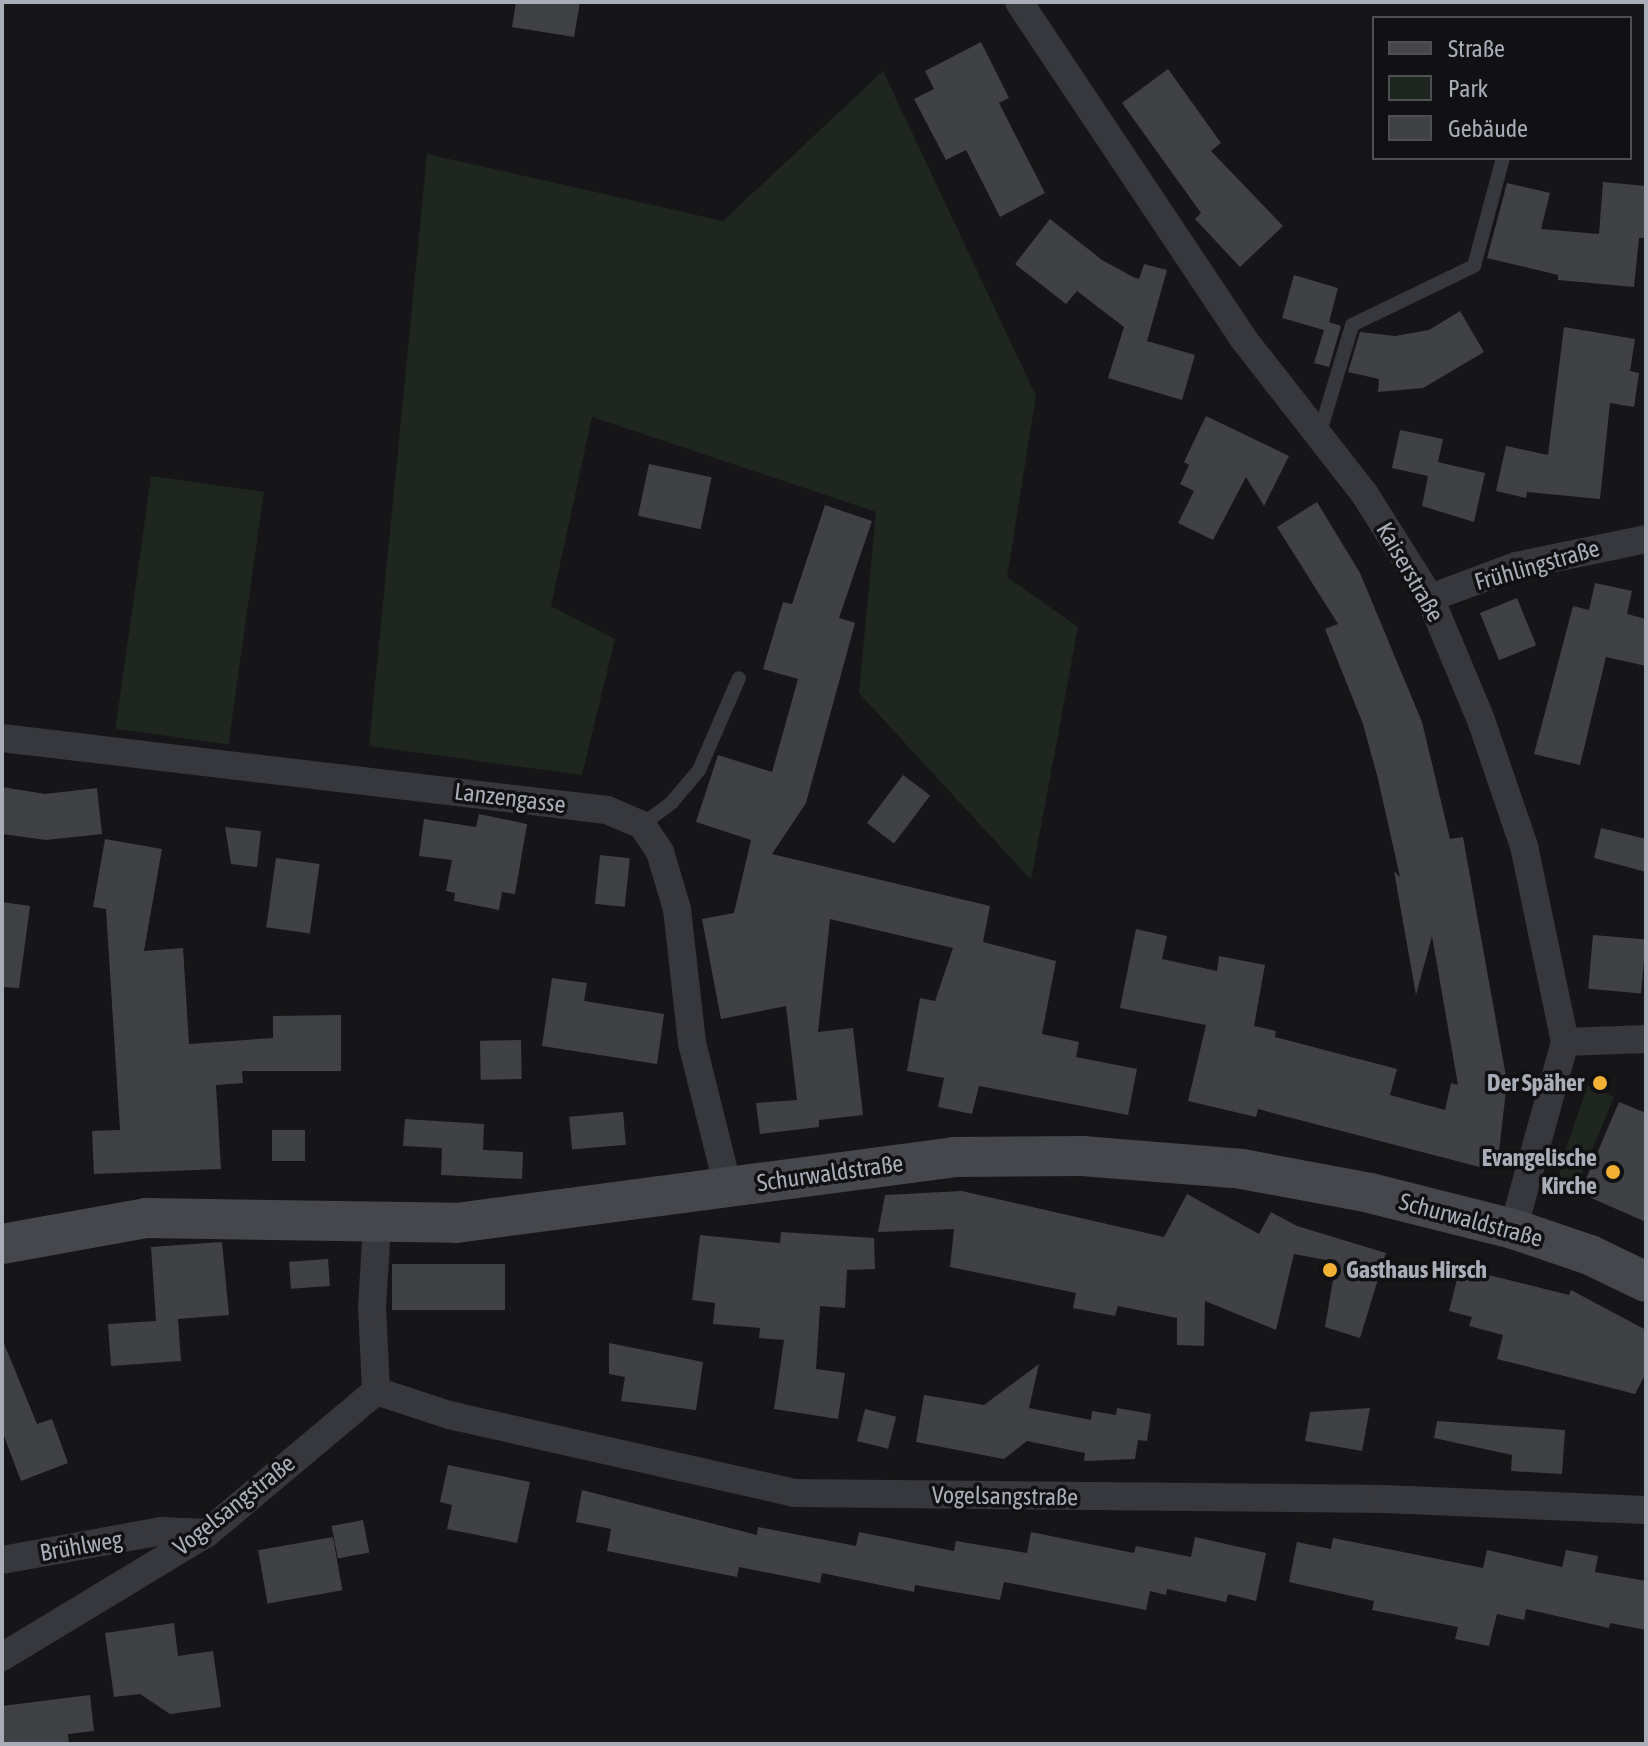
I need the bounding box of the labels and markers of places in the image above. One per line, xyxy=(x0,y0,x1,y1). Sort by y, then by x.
place label: Der Späher xyxy=(1487,1069,1584,1097)
marker: Der Späher xyxy=(1591,1074,1609,1092)
place label: Evangelische Kirche xyxy=(1482,1144,1597,1200)
marker: Evangelische Kirche xyxy=(1604,1163,1622,1181)
place label: Gasthaus Hirsch xyxy=(1346,1256,1487,1284)
marker: Gasthaus Hirsch xyxy=(1321,1261,1339,1279)

